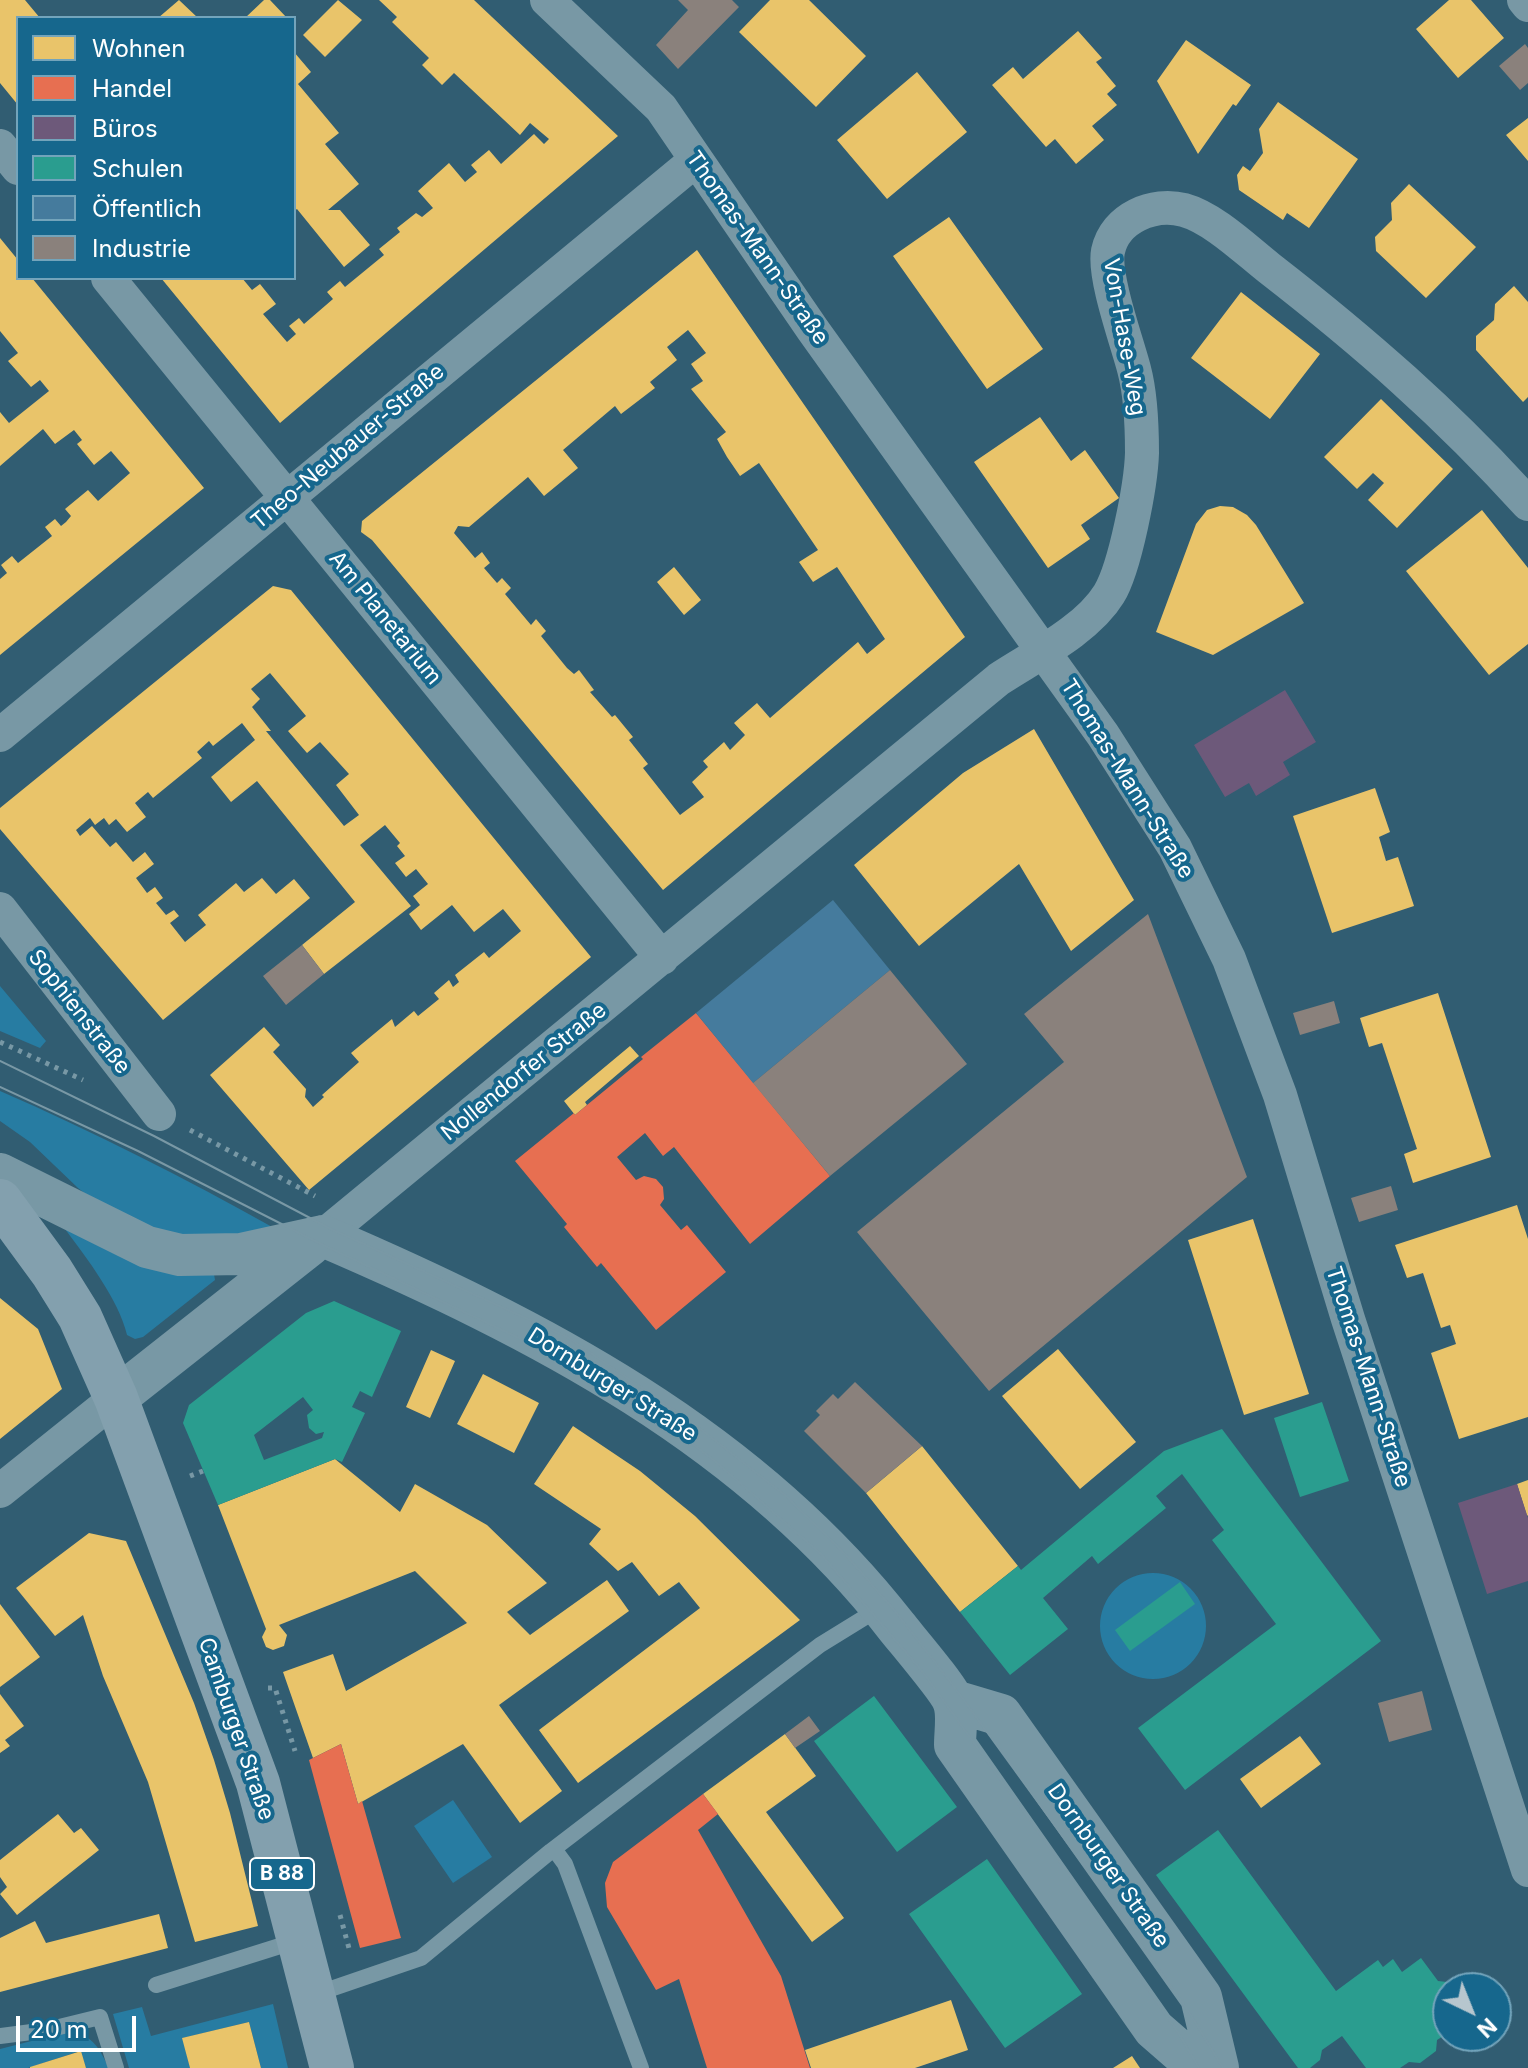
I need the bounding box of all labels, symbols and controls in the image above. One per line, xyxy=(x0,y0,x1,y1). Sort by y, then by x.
legend xyxy=(16,16,296,280)
text: Wohnen xyxy=(92,34,185,63)
text: Handel xyxy=(92,74,172,103)
text: Büros xyxy=(92,114,158,143)
street label: Thomas-Mann-Straße xyxy=(680,146,834,350)
text: Schulen xyxy=(92,154,183,183)
text: Öffentlich xyxy=(92,194,202,223)
text: Industrie xyxy=(92,234,191,263)
street label: Von-Hase-Weg xyxy=(1097,256,1151,418)
street label: Theo-Neubauer-Straße xyxy=(246,359,450,535)
street label: Am Planetarium xyxy=(323,546,447,690)
street label: Thomas-Mann-Straße xyxy=(1055,674,1199,884)
street label: Sophienstraße xyxy=(22,944,136,1080)
street label: Nollendorfer Straße xyxy=(436,997,612,1147)
street label: Thomas-Mann-Straße xyxy=(1320,1263,1416,1491)
street label: Dornburger Straße xyxy=(523,1322,701,1448)
street label: Camburger Straße xyxy=(192,1634,280,1824)
street label: Dornburger Straße xyxy=(1041,1779,1175,1953)
road number: B 88 xyxy=(250,1858,314,1890)
north arrow xyxy=(1432,1972,1512,2052)
scale bar xyxy=(20,2000,140,2050)
text: N xyxy=(1472,2013,1502,2043)
text: 20 m xyxy=(30,2015,88,2044)

